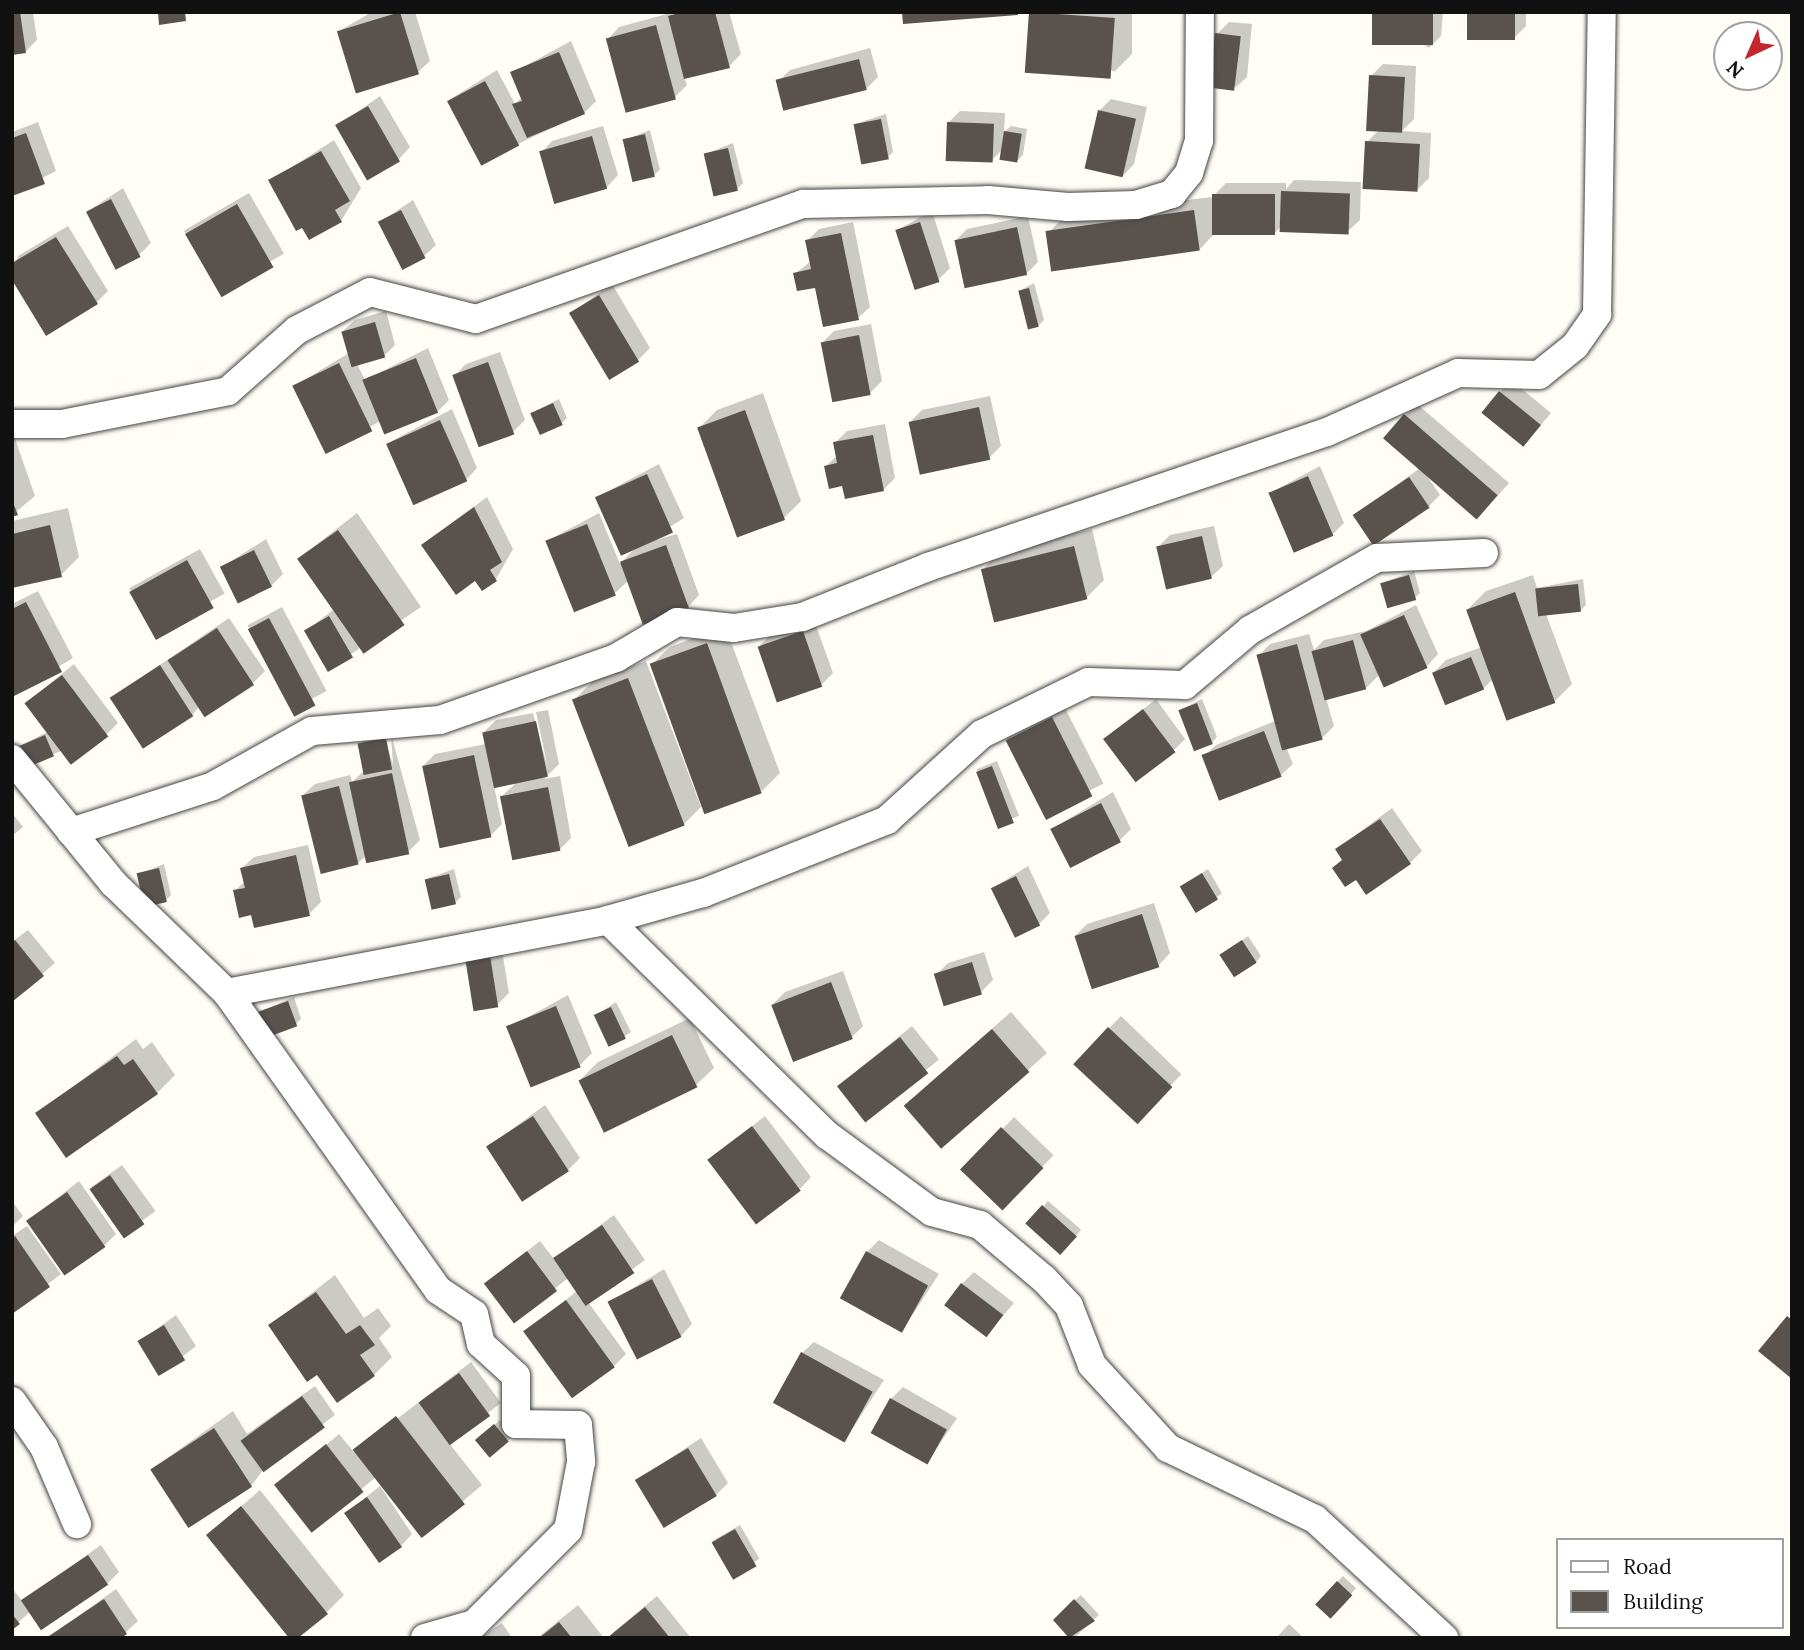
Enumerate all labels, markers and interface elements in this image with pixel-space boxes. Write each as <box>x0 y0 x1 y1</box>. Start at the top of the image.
north arrow <box>1713 21 1783 91</box>
text: N <box>1721 56 1748 83</box>
legend <box>1556 1538 1783 1629</box>
text: Road <box>1623 1553 1672 1580</box>
text: Building <box>1623 1588 1703 1615</box>

